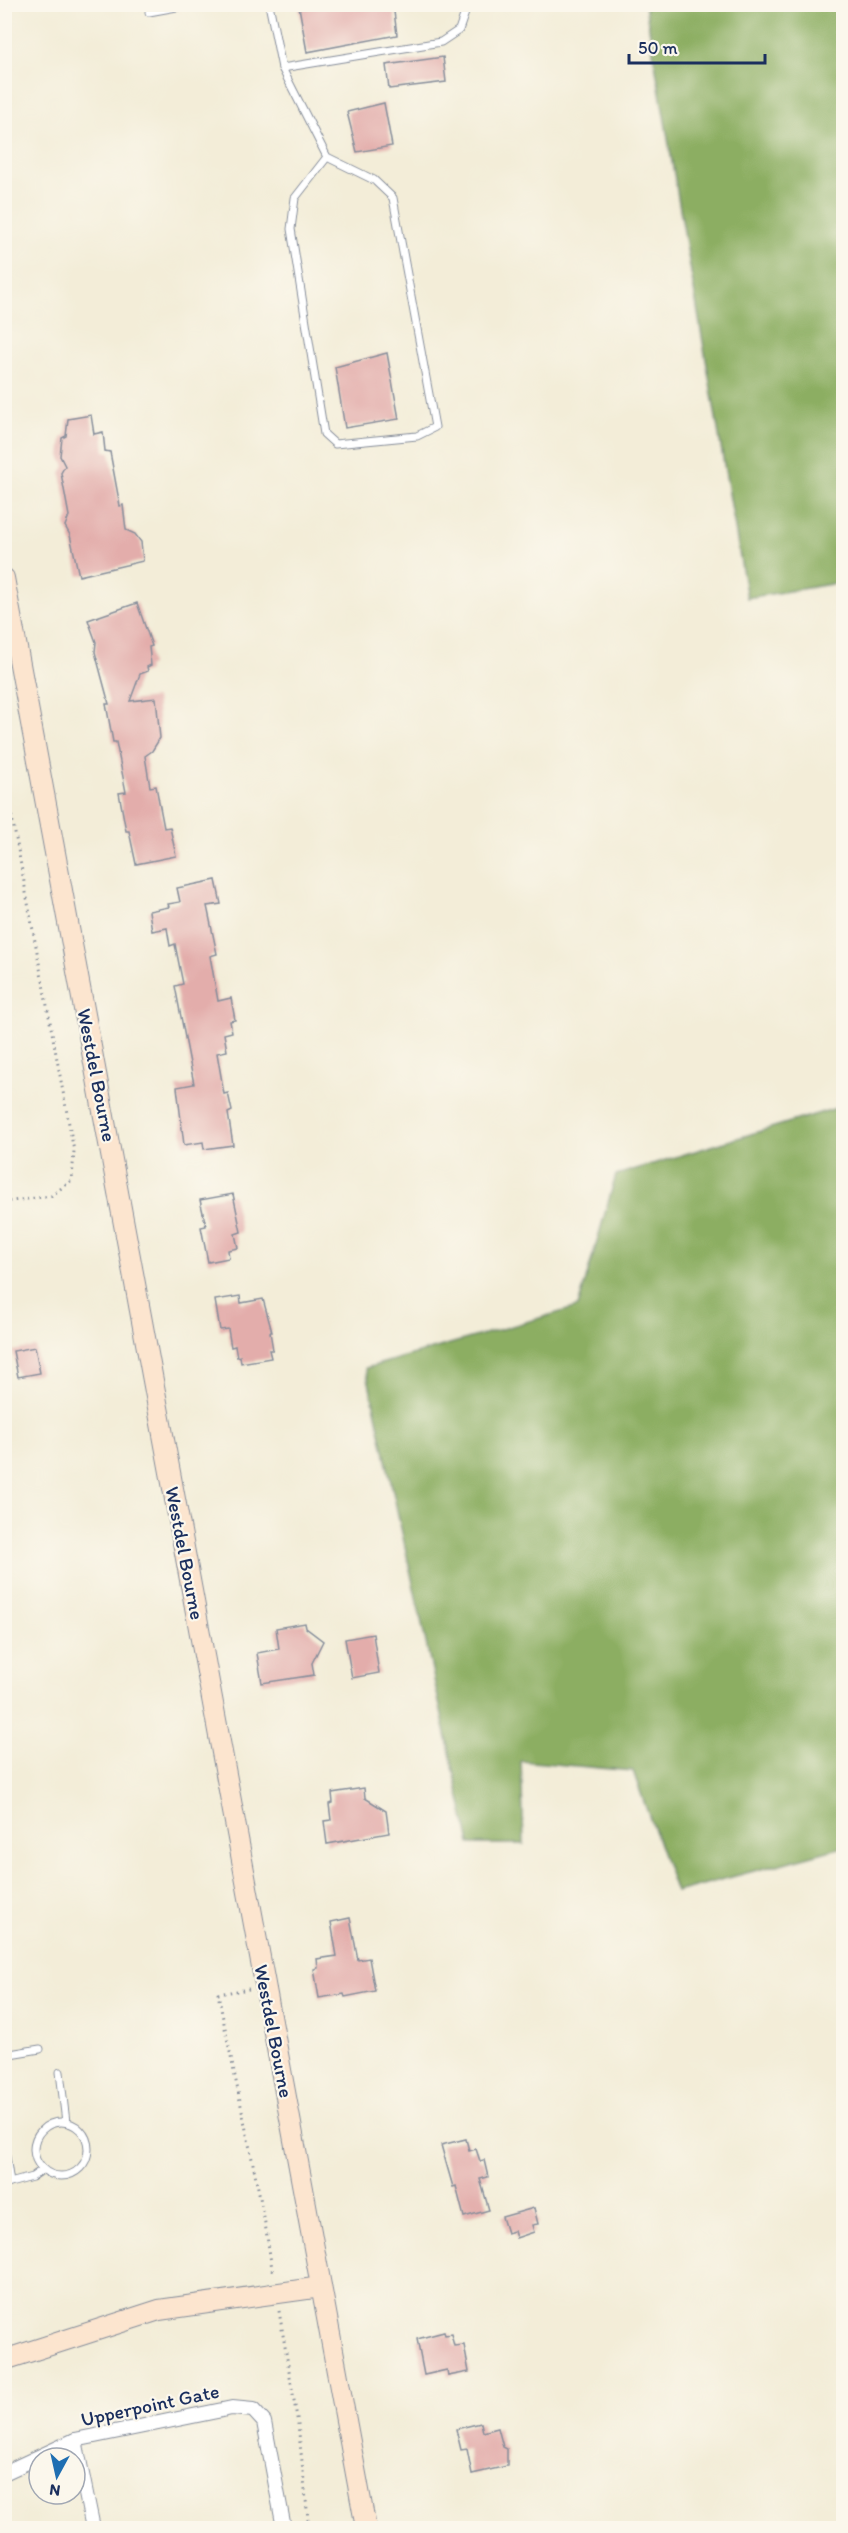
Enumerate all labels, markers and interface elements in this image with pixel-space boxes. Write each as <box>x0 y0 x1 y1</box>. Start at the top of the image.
scale bar <box>629 27 766 65</box>
text: 50 m <box>638 37 678 59</box>
street label: Westdel Bourne <box>72 1006 122 1144</box>
street label: Westdel Bourne <box>160 1484 210 1622</box>
street label: Westdel Bourne <box>249 1962 299 2100</box>
street label: Upperpoint Gate <box>79 2379 221 2431</box>
north arrow <box>27 2446 87 2506</box>
text: N <box>48 2480 62 2501</box>

